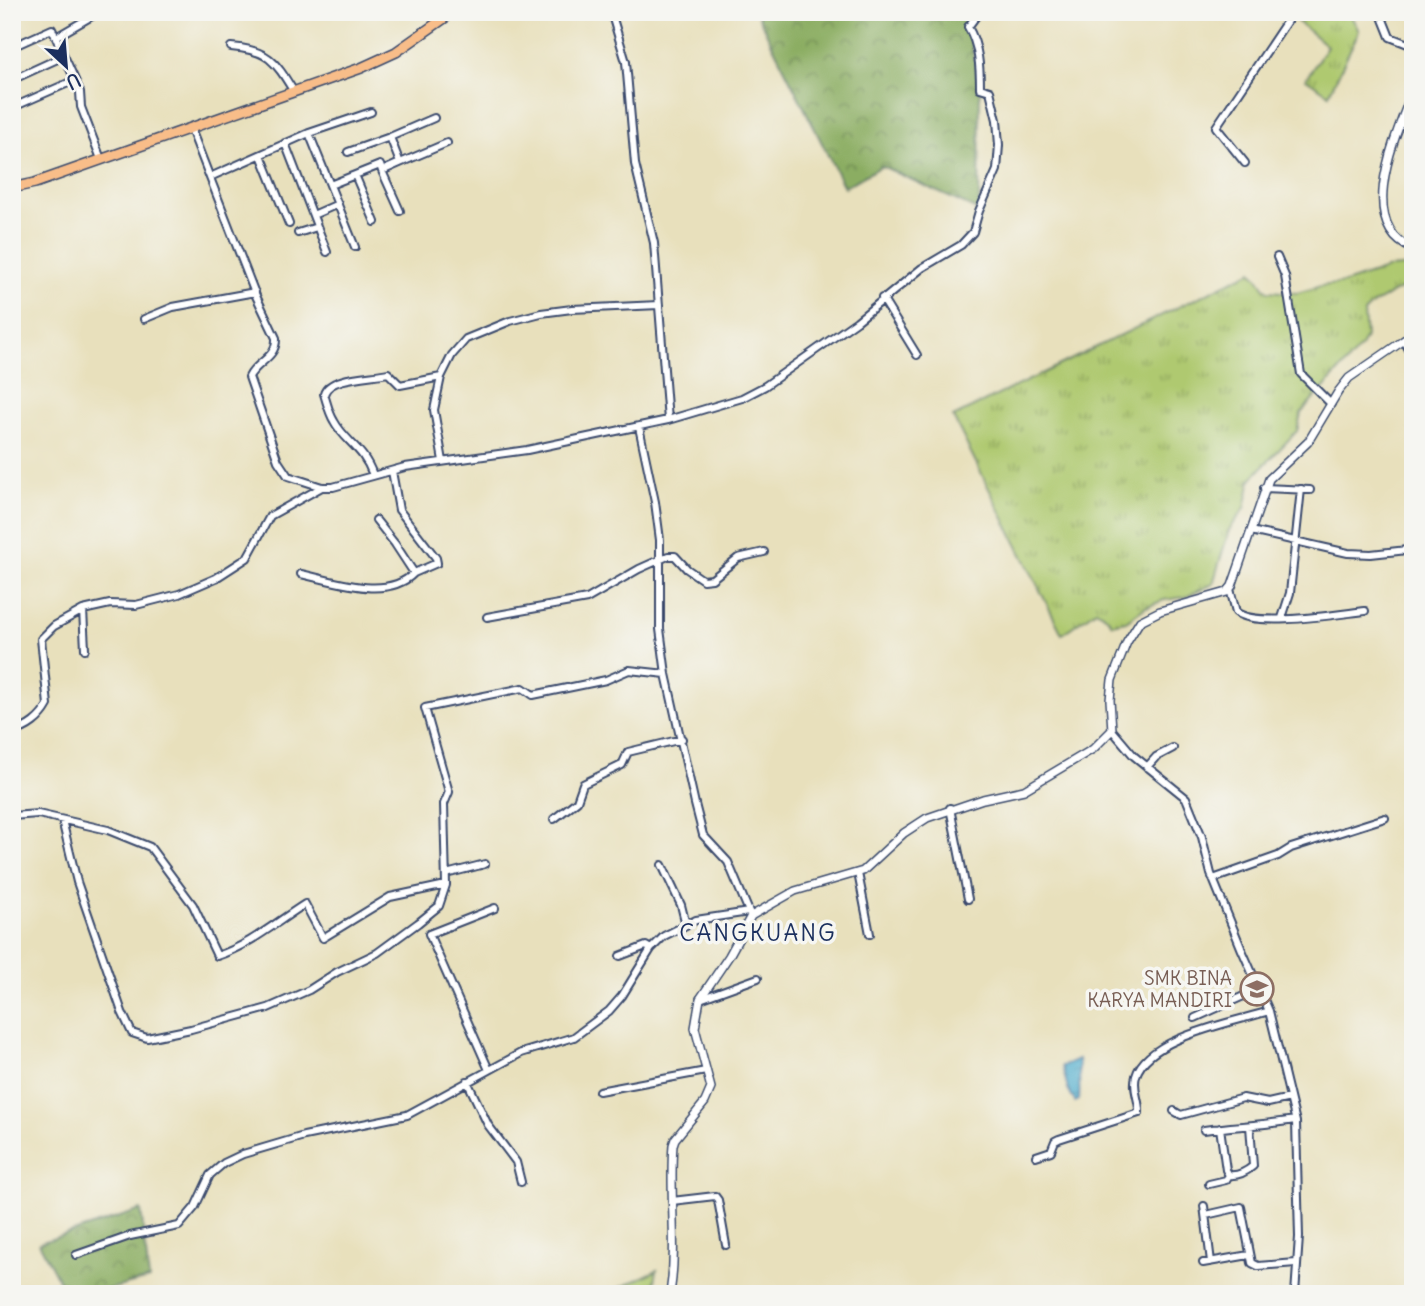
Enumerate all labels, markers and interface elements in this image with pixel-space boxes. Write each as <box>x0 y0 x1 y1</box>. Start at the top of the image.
north arrow <box>32 32 102 102</box>
text: U <box>62 68 85 95</box>
district label: CANGKUANG <box>679 918 837 947</box>
place label: SMK BINA KARYA MANDIRI <box>1087 966 1232 1012</box>
school or university icon: SMK BINA KARYA MANDIRI <box>1238 970 1276 1008</box>

